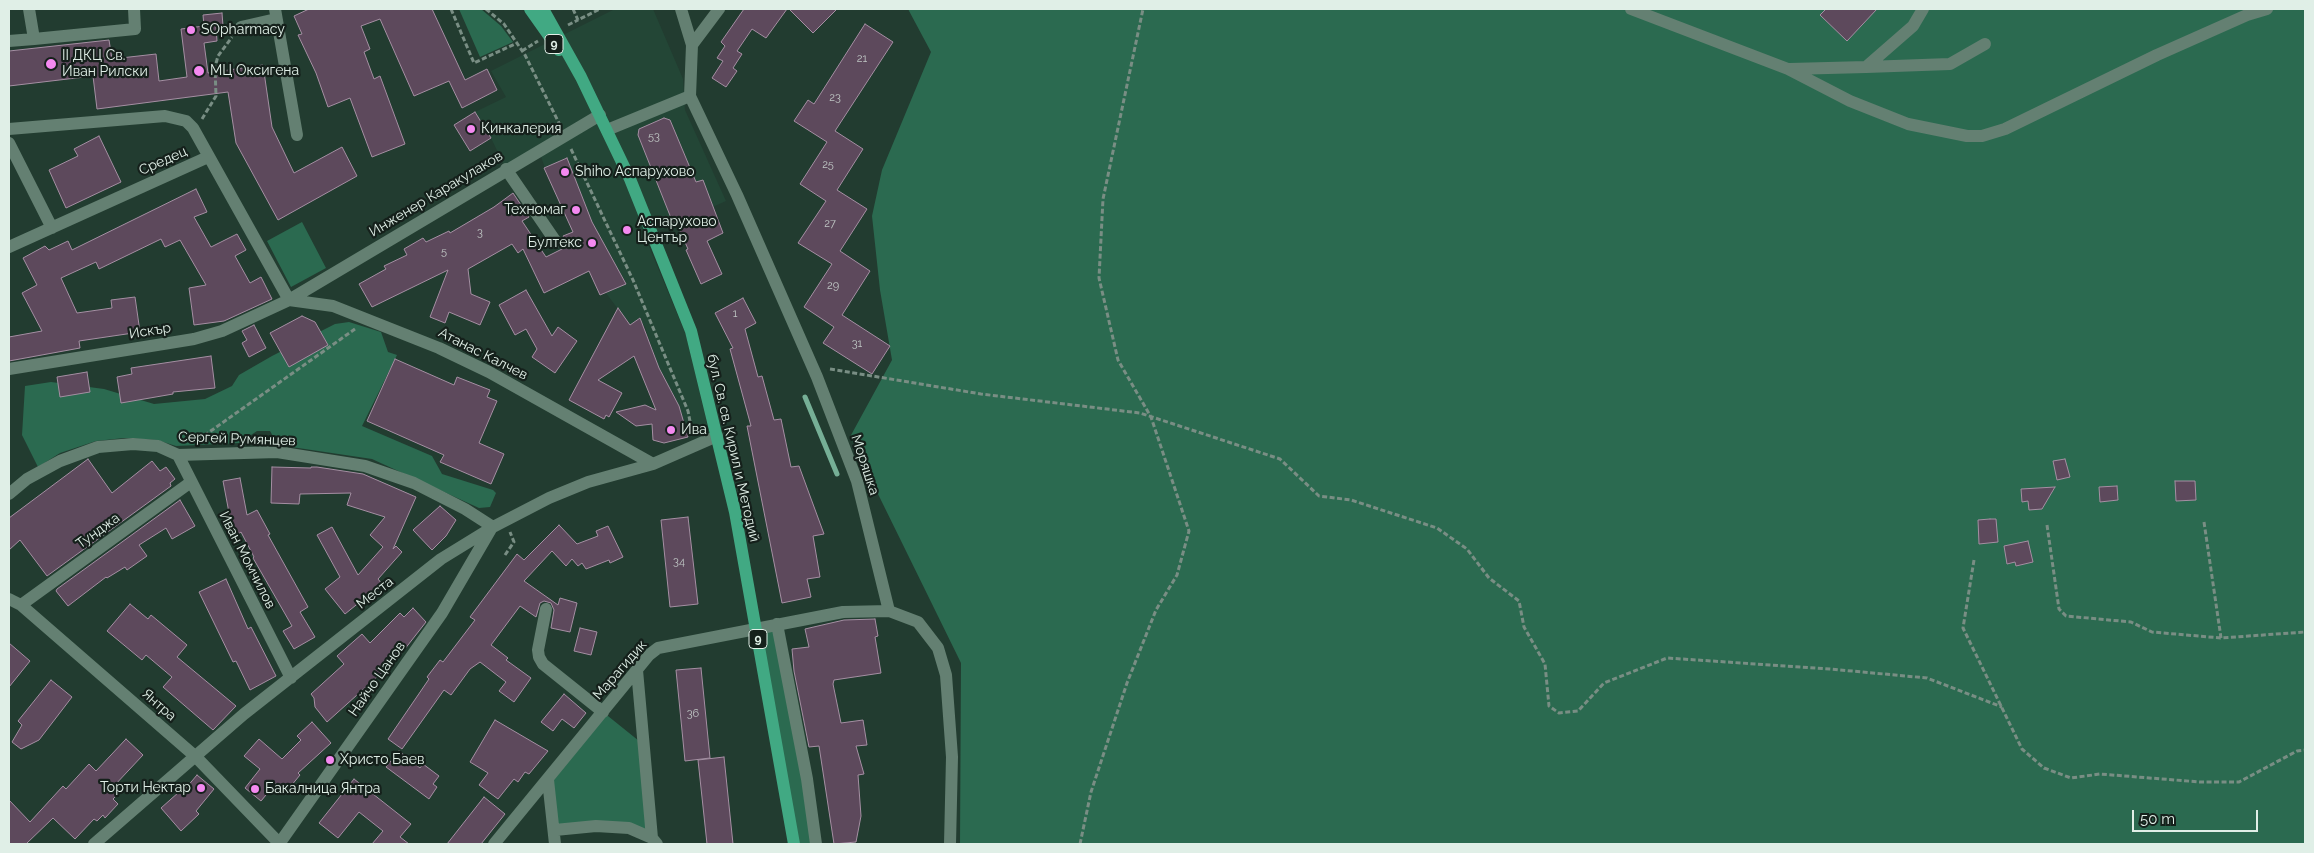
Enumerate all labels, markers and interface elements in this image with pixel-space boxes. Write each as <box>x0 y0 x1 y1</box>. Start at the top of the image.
place label: SOpharmacy <box>201 22 285 38</box>
marker: SOpharmacy <box>185 24 197 36</box>
road number: 9 <box>545 34 563 54</box>
place label: II ДКЦ Св. Иван Рилски <box>62 48 148 80</box>
house number: 21 <box>857 52 867 66</box>
marker: II ДКЦ Св. Иван Рилски <box>44 57 58 71</box>
place label: МЦ Оксигена <box>210 63 299 79</box>
marker: МЦ Оксигена <box>192 64 206 78</box>
house number: 23 <box>829 91 841 105</box>
place label: Кинкалерия <box>481 121 562 137</box>
marker: Кинкалерия <box>465 123 477 135</box>
house number: 53 <box>648 130 660 144</box>
street label: Средец <box>136 143 190 179</box>
street label: Инженер Каракулаков <box>366 147 506 241</box>
house number: 25 <box>822 158 834 172</box>
place label: Shiho Аспарухово <box>575 164 694 180</box>
marker: Shiho Аспарухово <box>559 166 571 178</box>
place label: Техномаг <box>504 202 566 218</box>
marker: Техномаг <box>570 204 582 216</box>
place label: Аспарухово Център <box>637 214 717 246</box>
house number: 27 <box>824 217 836 231</box>
marker: Аспарухово Център <box>621 224 633 236</box>
house number: 3 <box>477 226 483 240</box>
place label: Бултекс <box>528 235 582 251</box>
marker: Бултекс <box>586 237 598 249</box>
house number: 5 <box>441 245 447 259</box>
house number: 29 <box>827 279 839 293</box>
house number: 1 <box>733 307 737 321</box>
street label: Искър <box>128 319 172 343</box>
street label: Атанас Калчев <box>436 324 530 384</box>
house number: 31 <box>852 337 862 351</box>
street label: бул. Св. св. Кирил и Методий <box>703 352 763 544</box>
place label: Ива <box>681 422 707 438</box>
marker: Ива <box>665 424 677 436</box>
street label: Сергей Румянцев <box>178 429 296 449</box>
street label: Моряшка <box>847 433 883 497</box>
street label: Иван Момчилов <box>215 508 279 612</box>
street label: Тунджа <box>73 510 123 552</box>
house number: 34 <box>673 555 685 569</box>
street label: Места <box>353 573 397 613</box>
road number: 9 <box>749 630 767 648</box>
street label: Марагидик <box>589 637 651 703</box>
street label: Найчо Цанов <box>345 638 409 720</box>
street label: Янтра <box>138 686 180 724</box>
house number: 36 <box>687 707 699 721</box>
place label: Христо Баев <box>340 752 425 768</box>
marker: Христо Баев <box>324 754 336 766</box>
place label: Торти Нектар <box>100 780 191 796</box>
place label: Бакалница Янтра <box>265 781 380 797</box>
marker: Торти Нектар <box>195 782 207 794</box>
marker: Бакалница Янтра <box>249 783 261 795</box>
scale bar <box>2134 800 2260 832</box>
text: 50 m <box>2140 810 2175 828</box>

